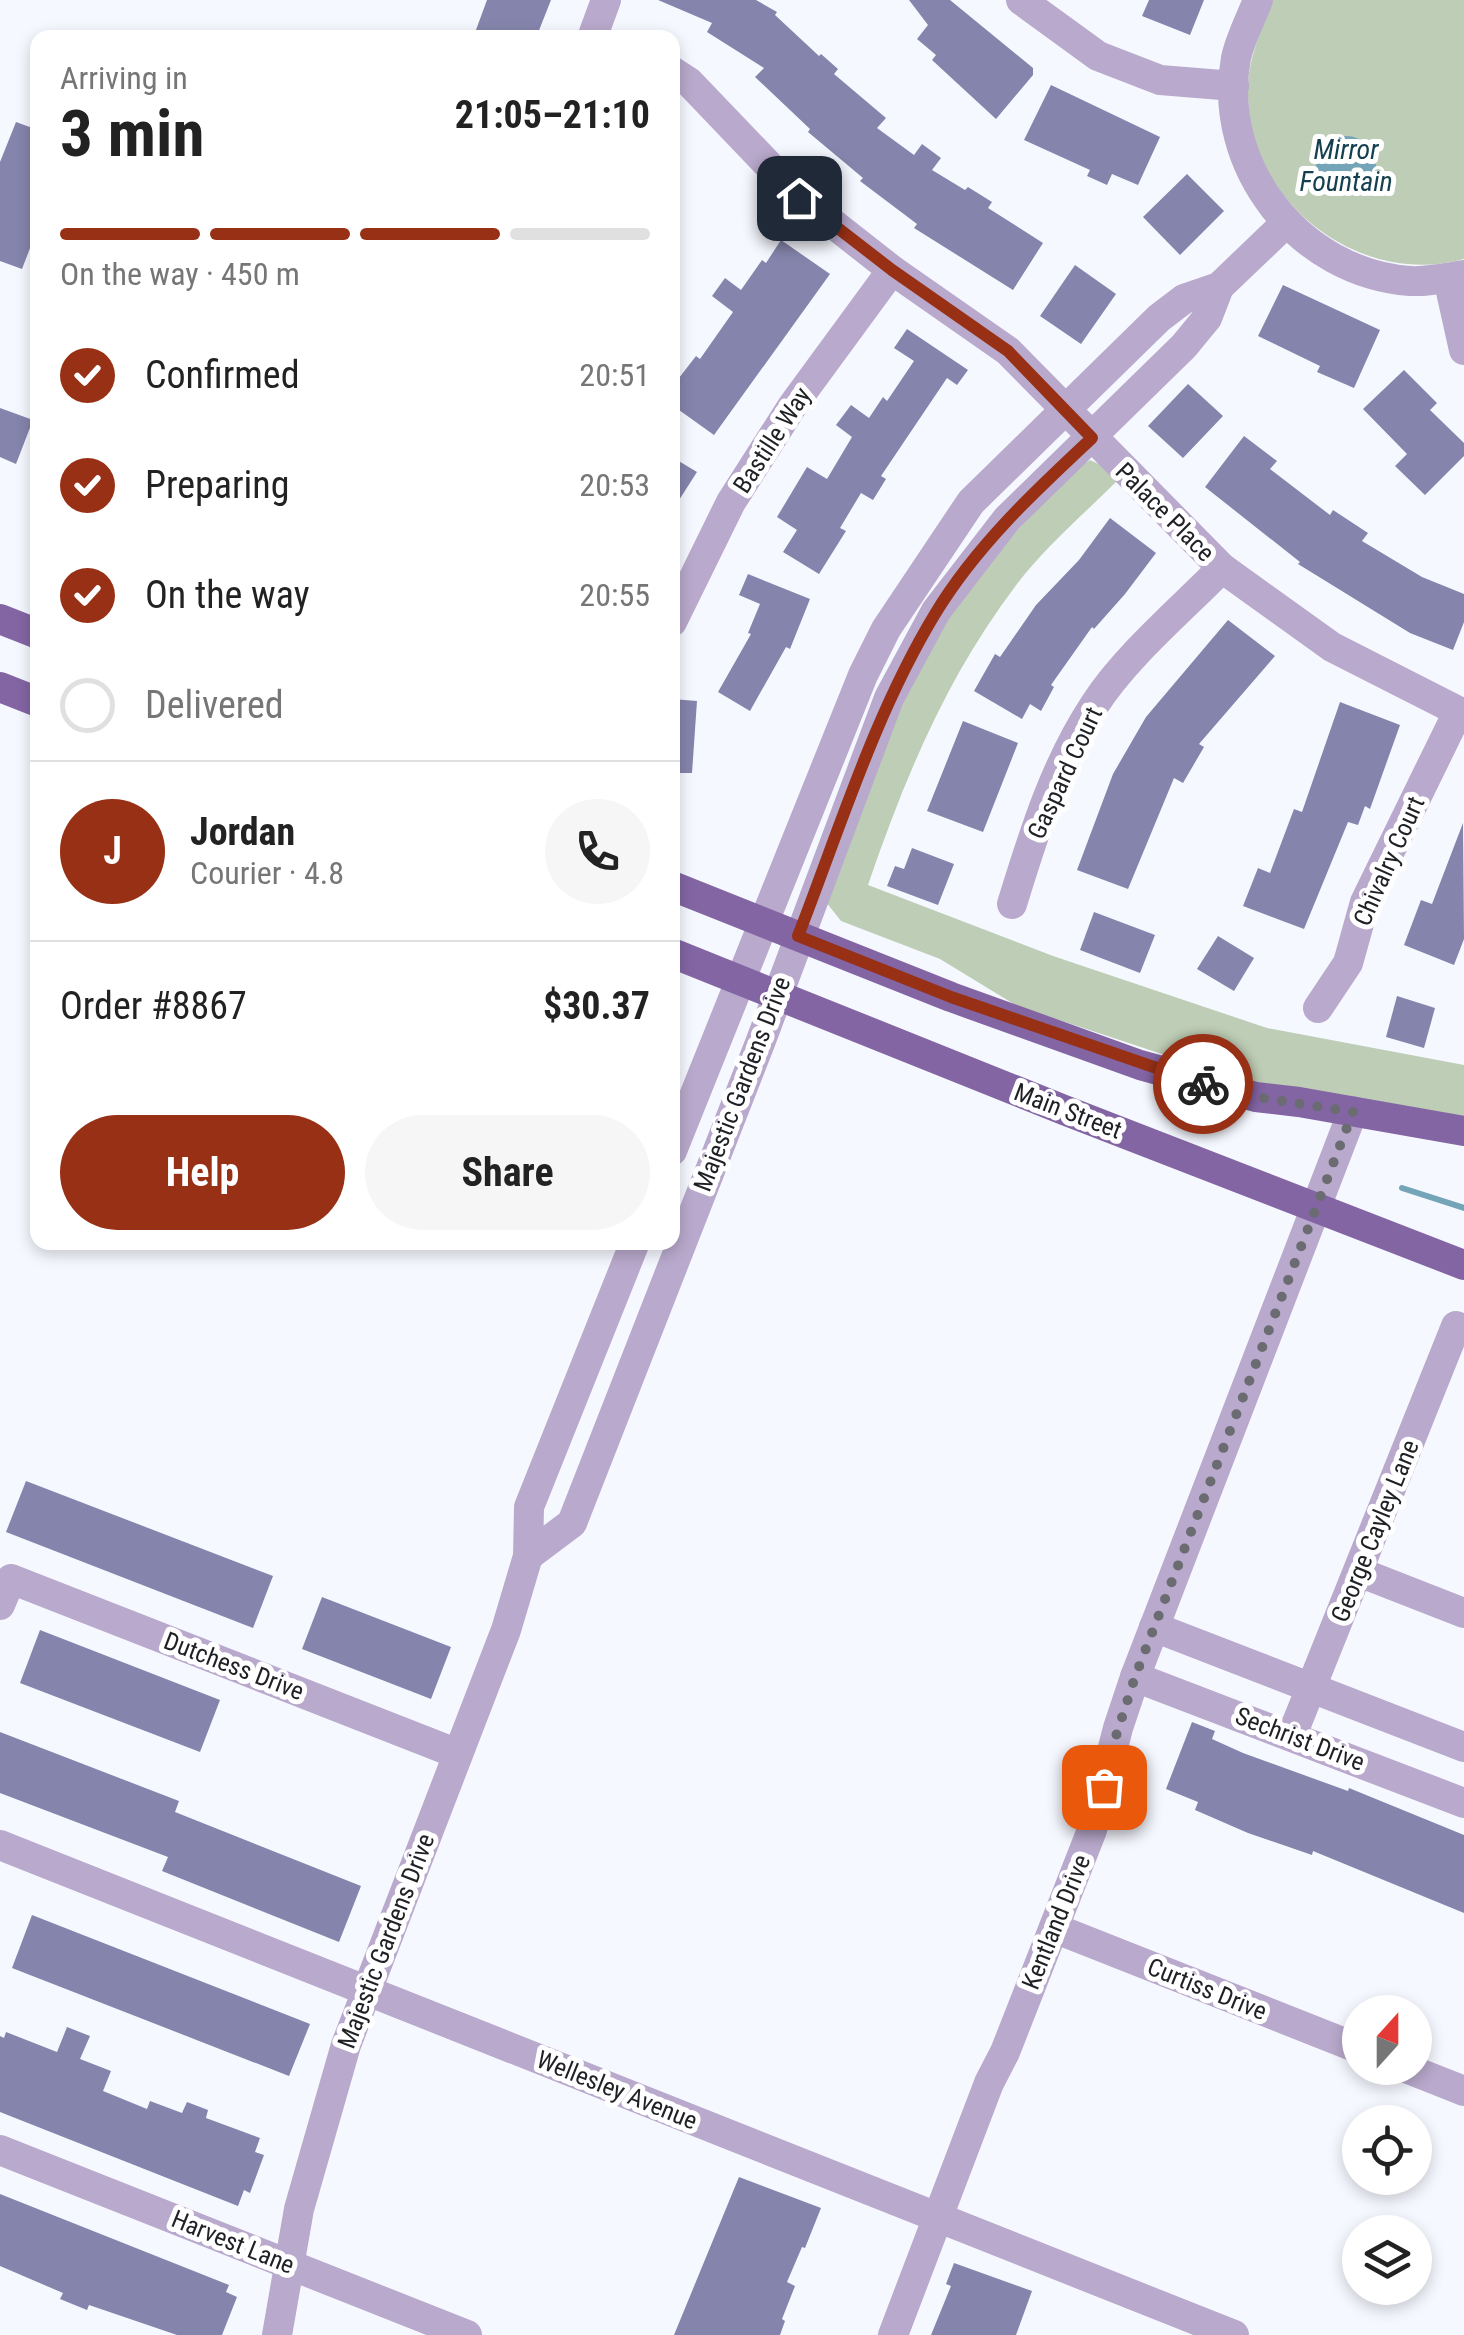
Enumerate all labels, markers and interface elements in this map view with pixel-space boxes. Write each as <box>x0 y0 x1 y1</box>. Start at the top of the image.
text: Arriving in <box>60 59 188 97</box>
text: 21:05–21:10 <box>455 93 650 137</box>
text: 3 min <box>60 96 204 172</box>
water label: Mirror Fountain <box>1299 133 1393 198</box>
pin <box>757 156 842 241</box>
icon: home <box>772 171 827 226</box>
text: On the way · 450 m <box>60 255 300 293</box>
icon: check <box>60 348 115 403</box>
text: Confirmed <box>145 353 300 397</box>
text: 20:51 <box>579 356 650 394</box>
street label: Bastille Way <box>727 382 817 498</box>
street label: Palace Place <box>1110 457 1220 567</box>
icon: check <box>60 458 115 513</box>
text: Preparing <box>145 463 290 507</box>
text: 20:53 <box>579 466 650 504</box>
icon: check <box>60 568 115 623</box>
text: On the way <box>145 573 310 617</box>
text: 20:55 <box>579 576 650 614</box>
text: Delivered <box>145 683 284 727</box>
street label: Gaspard Court <box>1022 702 1108 844</box>
street label: Chivalry Court <box>1348 792 1430 930</box>
button: phone <box>545 799 650 904</box>
text: Jordan <box>190 810 295 854</box>
text: J <box>103 829 122 873</box>
text: Courier · 4.8 <box>190 854 344 892</box>
street label: Majestic Gardens Drive <box>688 973 796 1195</box>
text: Order #8867 <box>60 984 247 1028</box>
text: $30.37 <box>543 984 650 1028</box>
courier <box>1153 1034 1253 1134</box>
icon: bike <box>1176 1057 1231 1112</box>
street label: Main Street <box>1010 1077 1126 1145</box>
button: Help <box>60 1115 345 1230</box>
button: Share <box>365 1115 650 1230</box>
street label: George Cayley Lane <box>1325 1436 1425 1626</box>
street label: Dutchess Drive <box>160 1626 308 1706</box>
street label: Sechrist Drive <box>1231 1701 1369 1777</box>
pin <box>1062 1745 1147 1830</box>
icon: bag <box>1077 1760 1132 1815</box>
street label: Majestic Gardens Drive <box>332 1830 440 2052</box>
street label: Kentland Drive <box>1016 1851 1096 1993</box>
street label: Curtiss Drive <box>1143 1952 1271 2026</box>
north arrow <box>1342 1995 1432 2085</box>
map controls <box>1342 1995 1432 2305</box>
street label: Wellesley Avenue <box>533 2045 701 2135</box>
button: locate <box>1342 2105 1432 2195</box>
street label: Harvest Lane <box>167 2204 299 2280</box>
button: layers <box>1342 2215 1432 2305</box>

